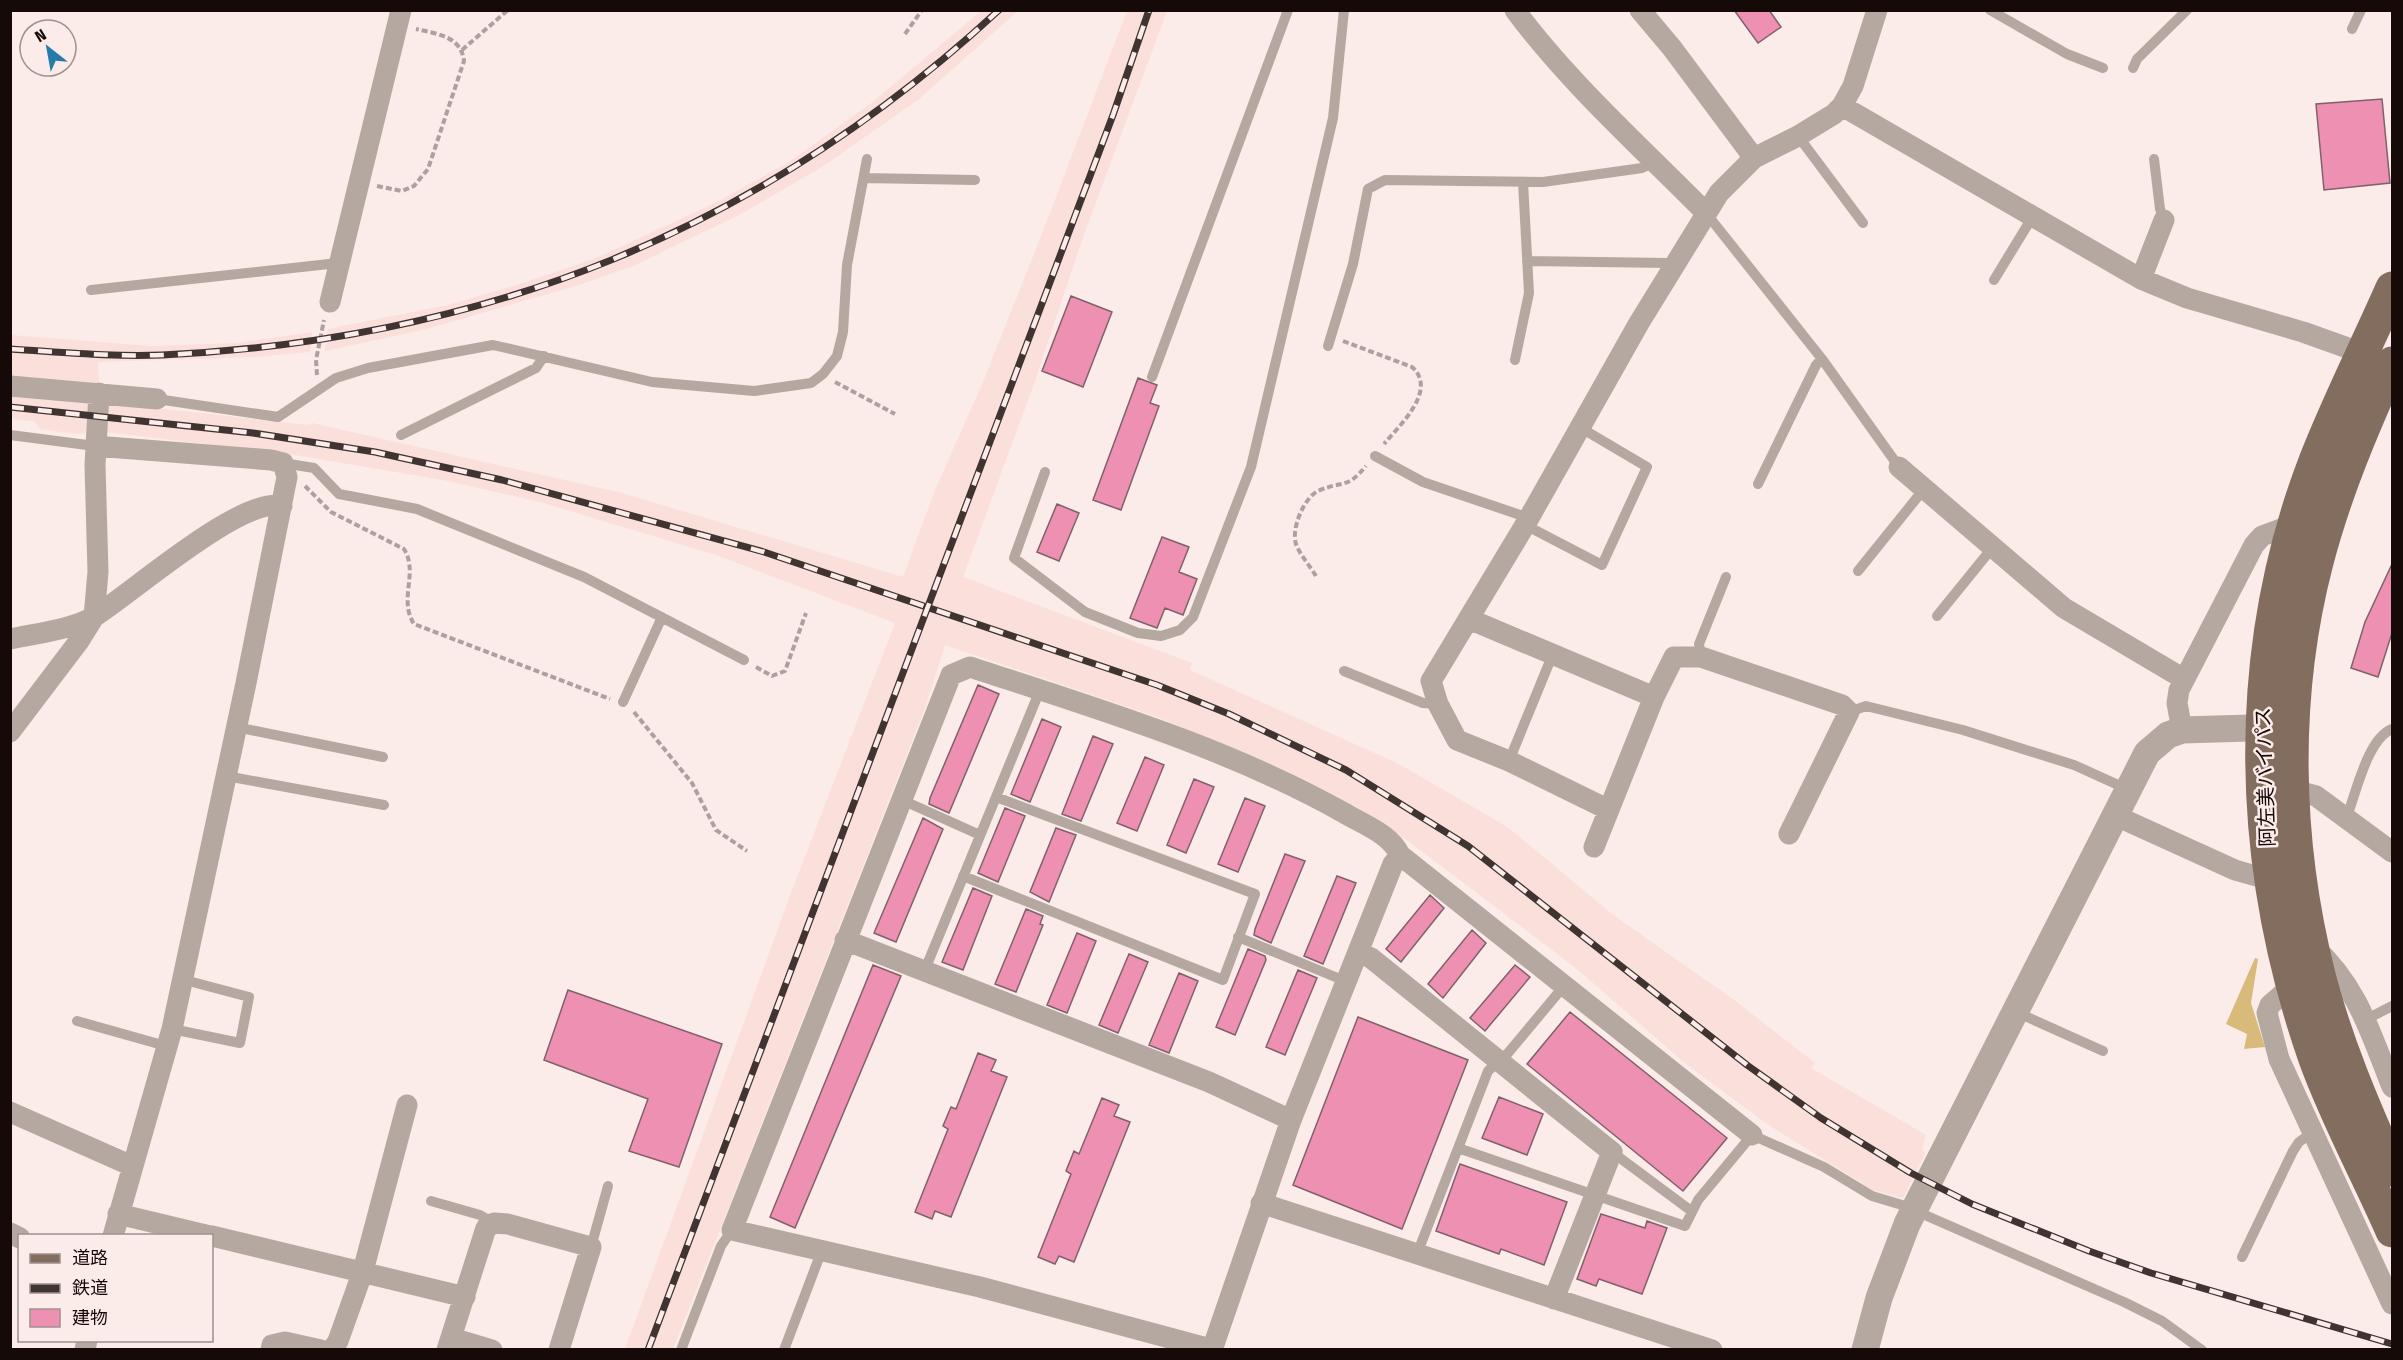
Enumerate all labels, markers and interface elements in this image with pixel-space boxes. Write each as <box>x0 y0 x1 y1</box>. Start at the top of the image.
north arrow <box>18 18 78 78</box>
text: N <box>32 25 50 46</box>
street label: 阿左美バイパス <box>2251 707 2279 847</box>
legend <box>18 1234 213 1342</box>
text: 道路 <box>72 1247 108 1269</box>
text: 鉄道 <box>72 1277 108 1299</box>
text: 建物 <box>72 1307 108 1329</box>

